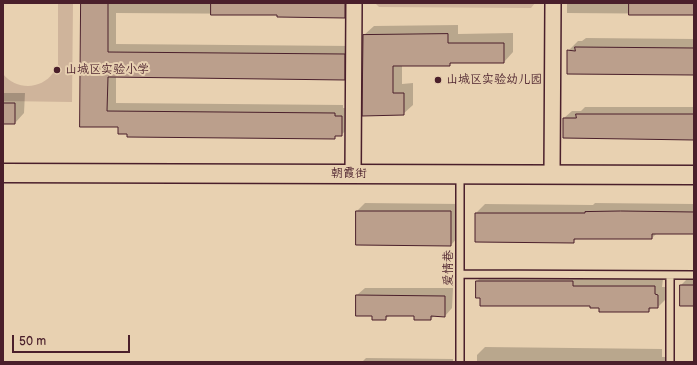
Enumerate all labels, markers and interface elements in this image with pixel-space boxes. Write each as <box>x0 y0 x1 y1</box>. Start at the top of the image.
place label: 山城区实验小学 <box>65 63 149 77</box>
marker: 山城区实验小学 <box>52 65 62 75</box>
place label: 山城区实验幼儿园 <box>446 73 542 87</box>
marker: 山城区实验幼儿园 <box>433 75 443 85</box>
street label: 朝霞街 <box>331 167 367 181</box>
street label: 爱情巷 <box>442 250 456 286</box>
scale bar <box>14 327 132 353</box>
text: 50 m <box>19 334 46 349</box>

